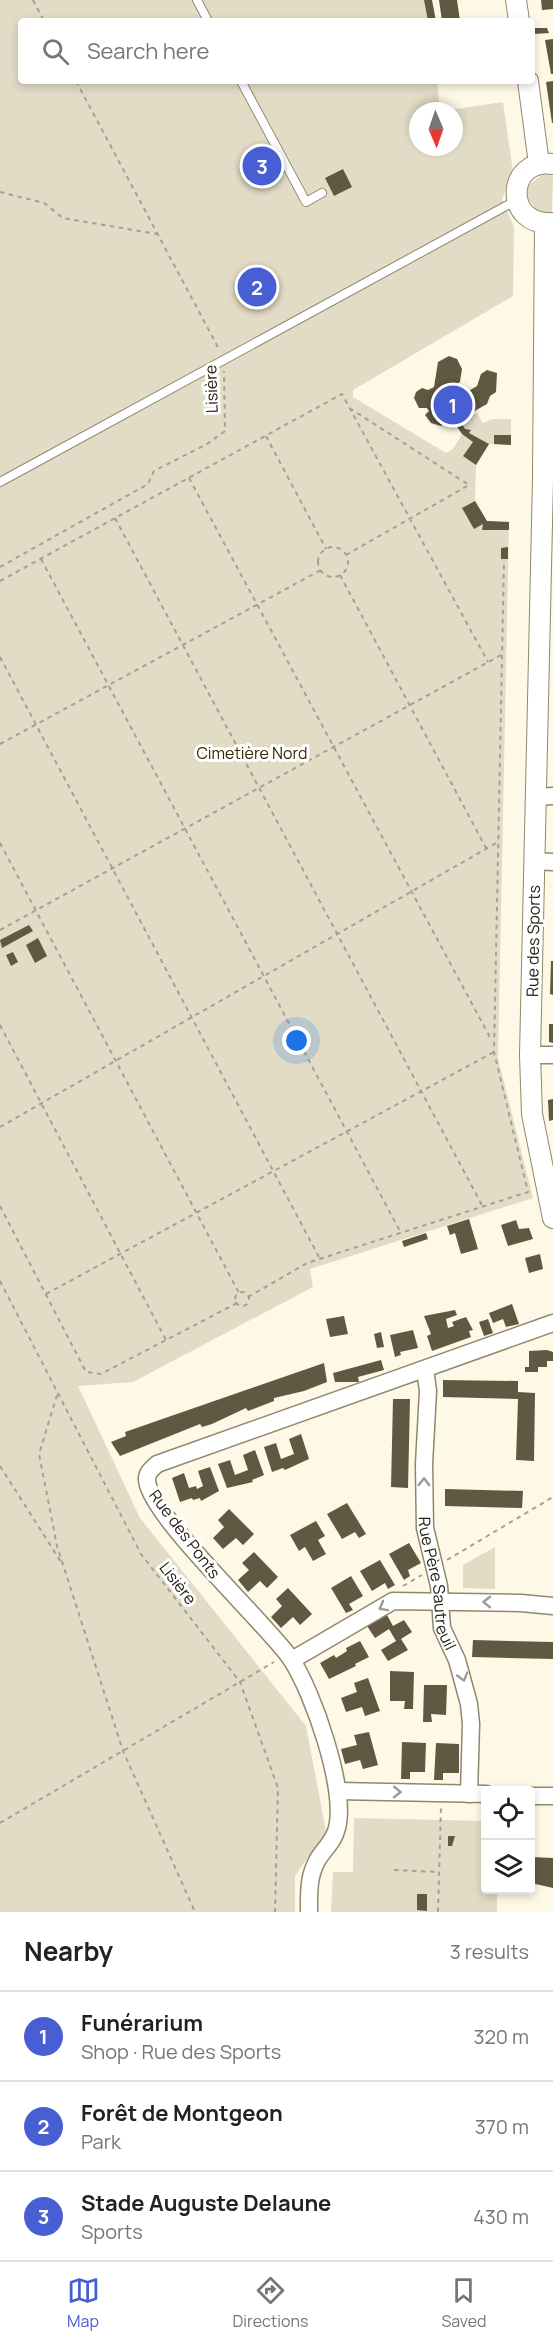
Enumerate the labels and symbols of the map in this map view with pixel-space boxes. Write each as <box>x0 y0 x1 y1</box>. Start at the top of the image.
north arrow <box>409 102 463 156</box>
pin: 3 <box>242 144 282 188</box>
pin: 2 <box>238 264 276 310</box>
street label: Lisière <box>199 364 223 414</box>
pin: 1 <box>434 382 472 428</box>
park label: Cimetière Nord <box>196 742 308 764</box>
street label: Rue des Sports <box>521 885 545 997</box>
your location <box>282 1026 311 1055</box>
one-way arrow <box>418 1477 430 1486</box>
street label: Rue des Ponts <box>144 1485 226 1583</box>
street label: Rue Père Sautreuil <box>414 1516 462 1653</box>
street label: Lisière <box>154 1557 202 1609</box>
one-way arrow <box>482 1596 491 1609</box>
one-way arrow <box>378 1600 389 1611</box>
one-way arrow <box>456 1671 468 1682</box>
one-way arrow <box>392 1786 401 1799</box>

